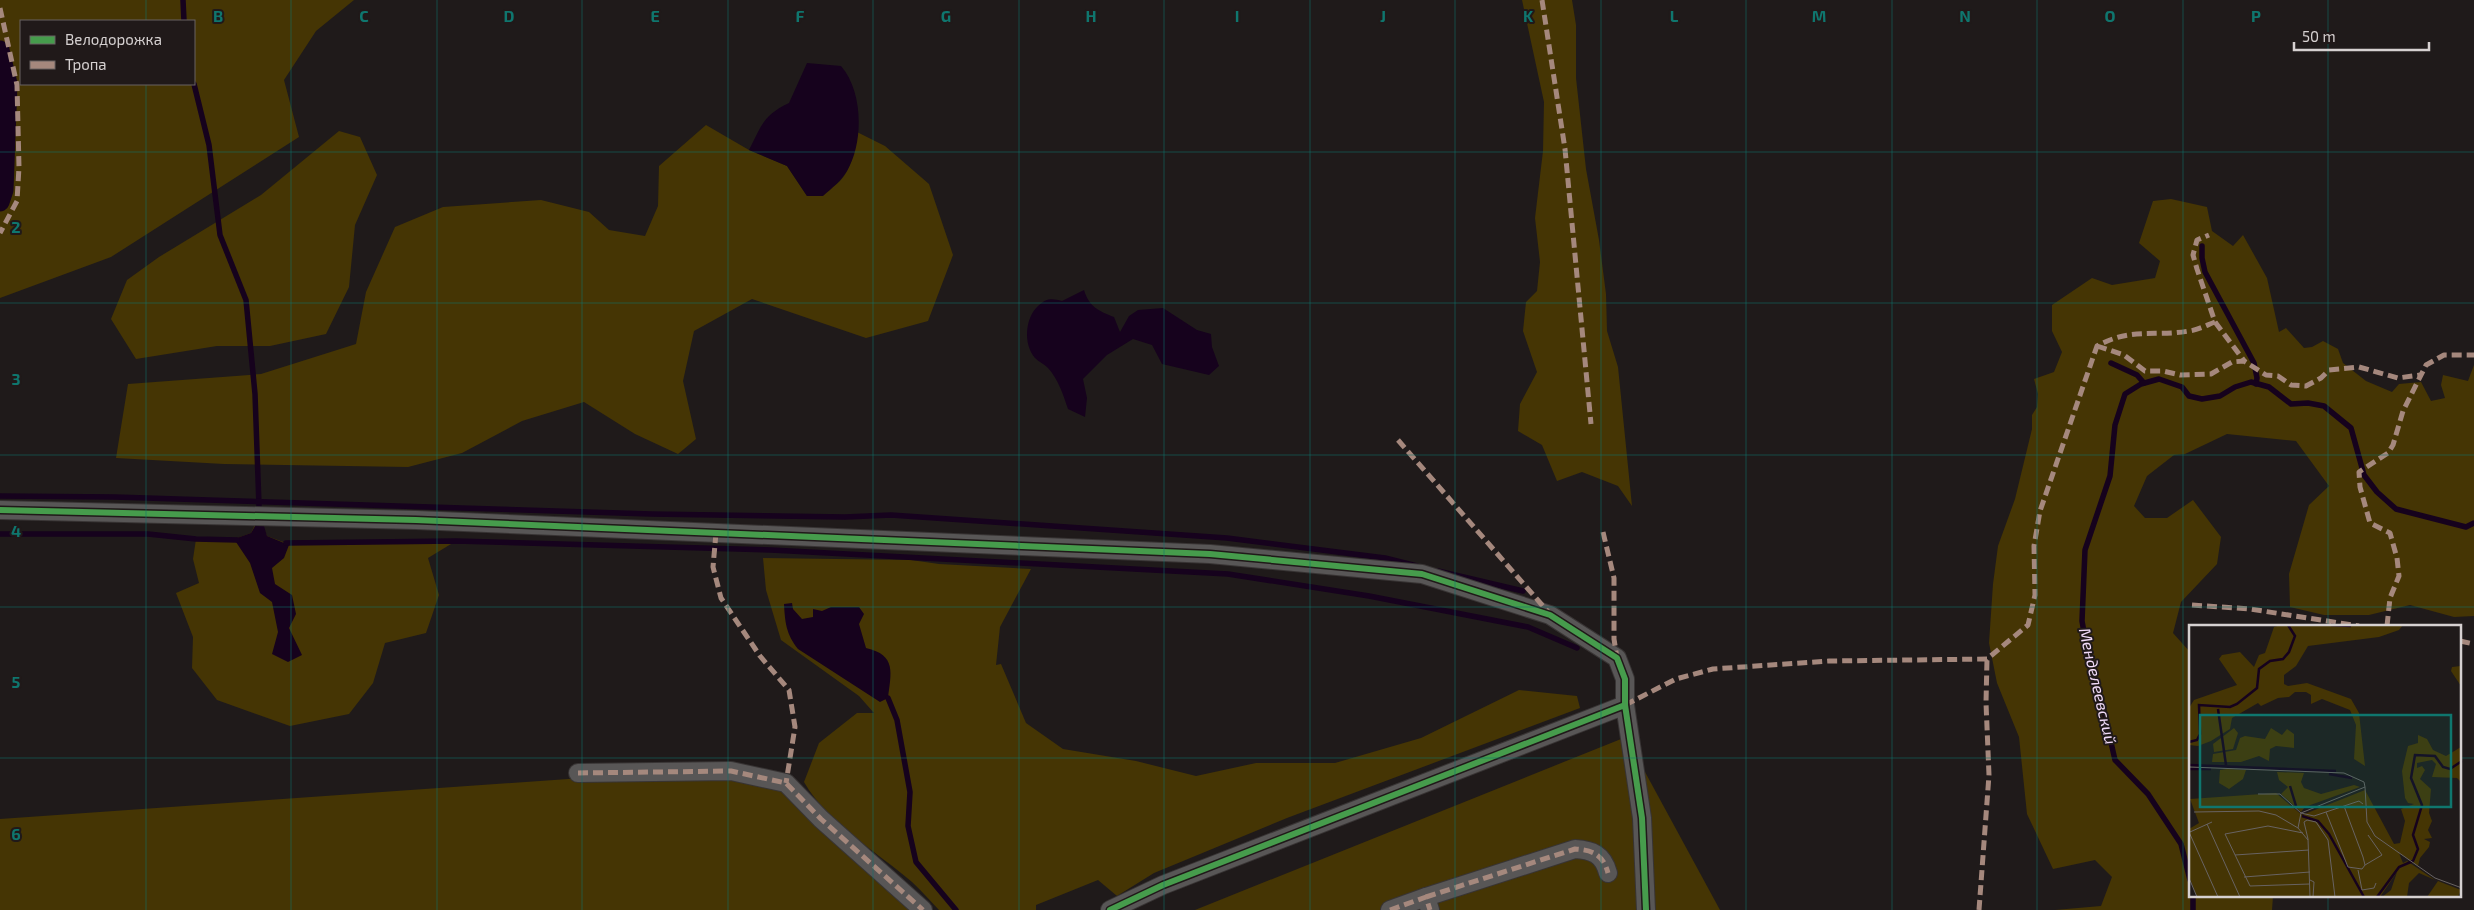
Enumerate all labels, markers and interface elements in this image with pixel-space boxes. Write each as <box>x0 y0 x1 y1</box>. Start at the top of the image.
text: B <box>213 6 223 25</box>
text: C <box>359 6 369 25</box>
text: D <box>504 6 515 25</box>
text: E <box>650 6 660 25</box>
text: F <box>796 6 805 25</box>
text: G <box>941 6 951 25</box>
text: H <box>1085 6 1097 25</box>
text: I <box>1235 6 1239 25</box>
text: J <box>1380 6 1386 25</box>
text: K <box>1523 6 1534 25</box>
text: L <box>1670 6 1679 25</box>
text: M <box>1812 6 1826 25</box>
text: N <box>1959 6 1971 25</box>
text: O <box>2104 6 2116 25</box>
text: P <box>2251 6 2261 25</box>
legend <box>20 20 195 85</box>
scale bar <box>2294 20 2429 52</box>
text: 50 m <box>2302 27 2336 45</box>
text: Велодорожка <box>65 30 162 48</box>
text: Тропа <box>65 55 107 73</box>
text: 2 <box>11 217 21 236</box>
text: 3 <box>11 369 21 388</box>
text: 4 <box>11 521 21 540</box>
inset map <box>2189 625 2462 898</box>
water label: Менделеевский <box>2076 626 2121 746</box>
text: 5 <box>12 672 21 691</box>
text: 6 <box>11 824 21 843</box>

